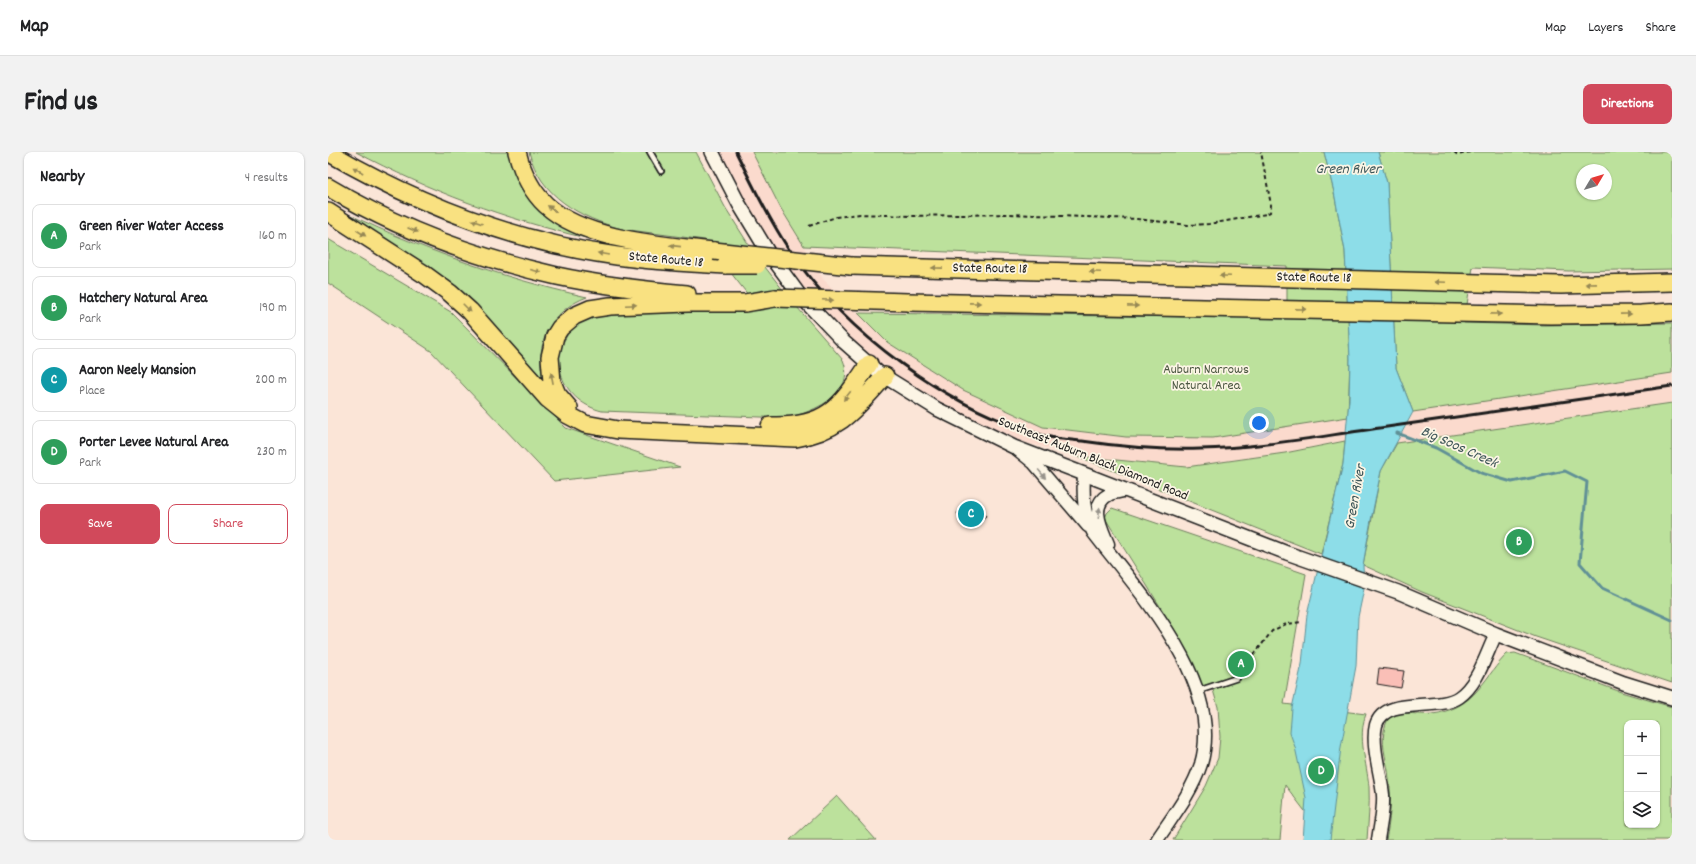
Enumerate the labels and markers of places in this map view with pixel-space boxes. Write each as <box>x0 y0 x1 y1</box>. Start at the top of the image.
pin: C <box>958 499 984 529</box>
pin: B <box>1506 527 1532 557</box>
pin: A <box>1228 649 1254 679</box>
pin: D <box>1308 756 1334 786</box>

